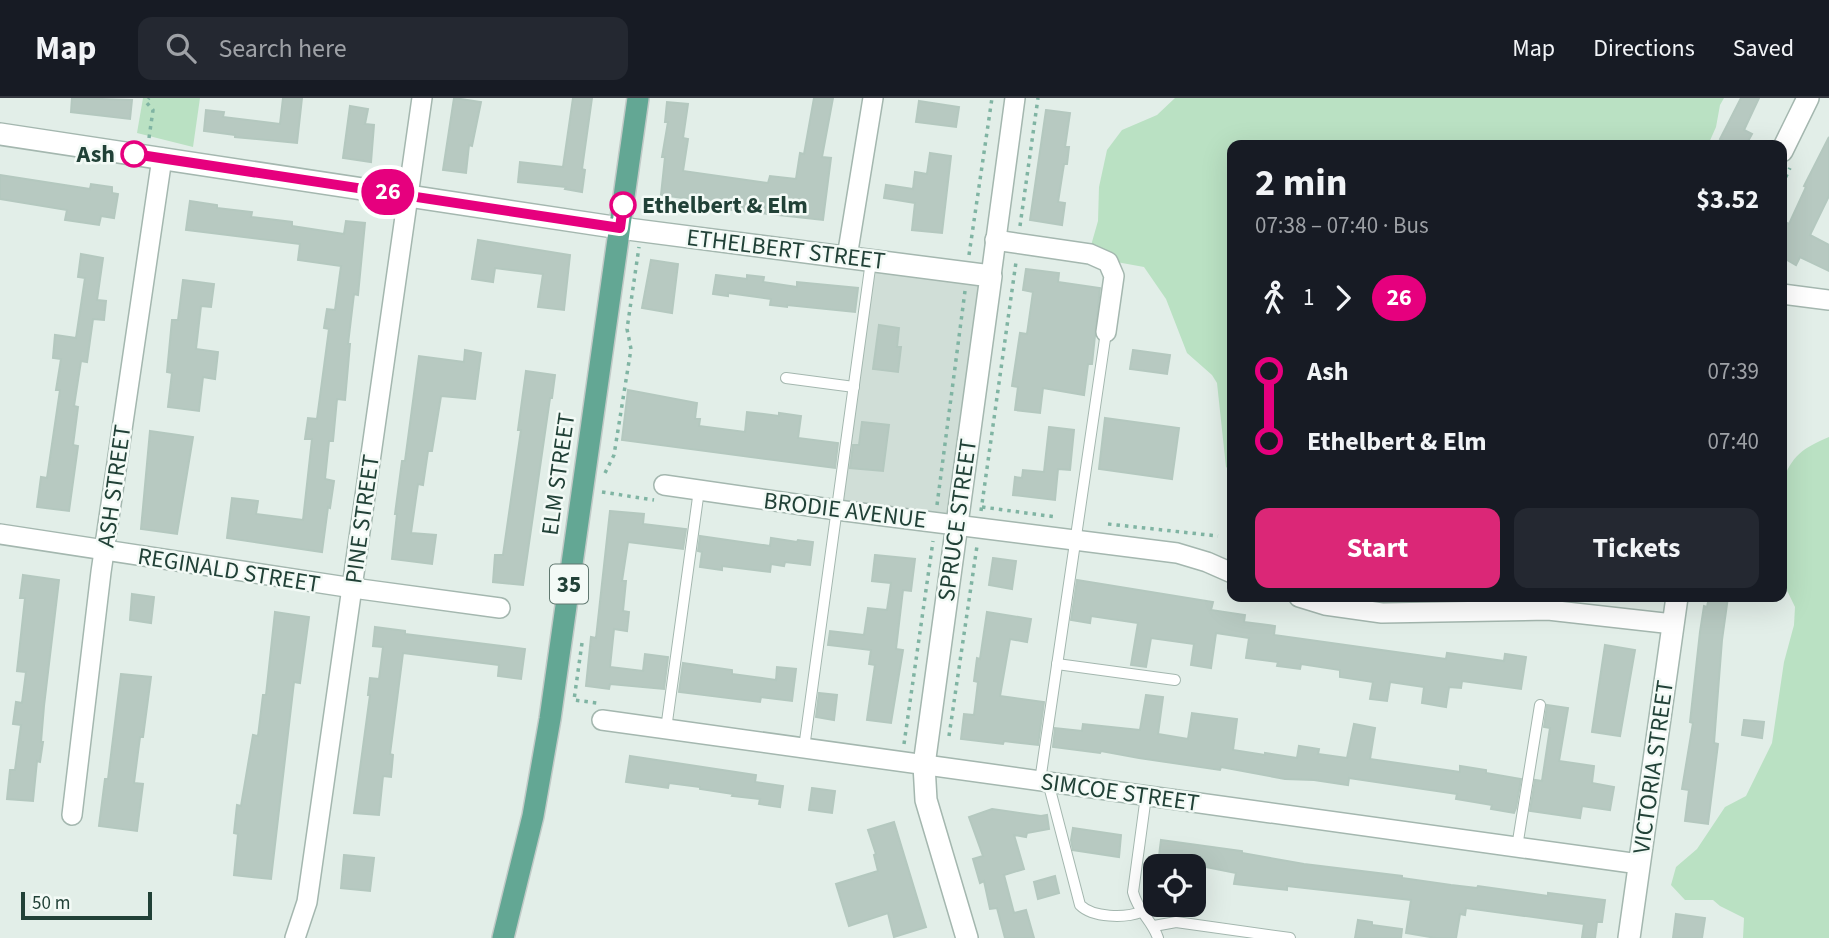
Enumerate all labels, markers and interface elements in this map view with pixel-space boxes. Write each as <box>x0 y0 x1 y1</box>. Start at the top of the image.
search box <box>138 17 628 80</box>
text: Map <box>35 25 96 72</box>
icon: search <box>162 29 200 67</box>
text: Search here <box>218 30 347 67</box>
text: Map <box>1512 31 1555 66</box>
text: Directions <box>1593 31 1695 66</box>
text: Saved <box>1733 31 1794 66</box>
place label: Ash <box>76 137 115 172</box>
marker: Ash <box>121 141 147 167</box>
text: 2 min <box>1255 156 1347 210</box>
line badge: 26 <box>356 169 420 215</box>
text: 26 <box>375 174 401 209</box>
text: $3.52 <box>1696 181 1759 218</box>
place label: Ethelbert & Elm <box>642 188 808 223</box>
marker: Ethelbert & Elm <box>610 192 636 218</box>
text: 07:38 – 07:40 · Bus <box>1255 209 1429 242</box>
street label: ETHELBERT STREET <box>684 220 888 279</box>
icon: walk <box>1255 279 1293 317</box>
icon: forward <box>1324 279 1362 317</box>
text: 26 <box>1386 280 1412 315</box>
text: 1 <box>1303 281 1314 314</box>
text: Ash <box>1307 353 1349 390</box>
text: 07:39 <box>1708 355 1759 388</box>
street label: ELM STREET <box>533 410 584 538</box>
street label: ASH STREET <box>89 422 140 550</box>
text: Ethelbert & Elm <box>1307 423 1487 460</box>
text: 07:40 <box>1708 425 1759 458</box>
street label: SPRUCE STREET <box>929 436 986 604</box>
street label: PINE STREET <box>336 452 389 586</box>
street label: BRODIE AVENUE <box>762 483 928 538</box>
button: Start <box>1255 508 1500 588</box>
button: Tickets <box>1514 508 1759 588</box>
street label: REGINALD STREET <box>135 539 323 602</box>
road number: 35 <box>550 564 588 604</box>
street label: VICTORIA STREET <box>1624 678 1683 856</box>
street label: SIMCOE STREET <box>1038 764 1202 821</box>
map controls <box>1143 854 1206 917</box>
button: locate <box>1143 854 1206 917</box>
scale bar <box>21 889 152 921</box>
text: 50 m <box>32 890 70 917</box>

